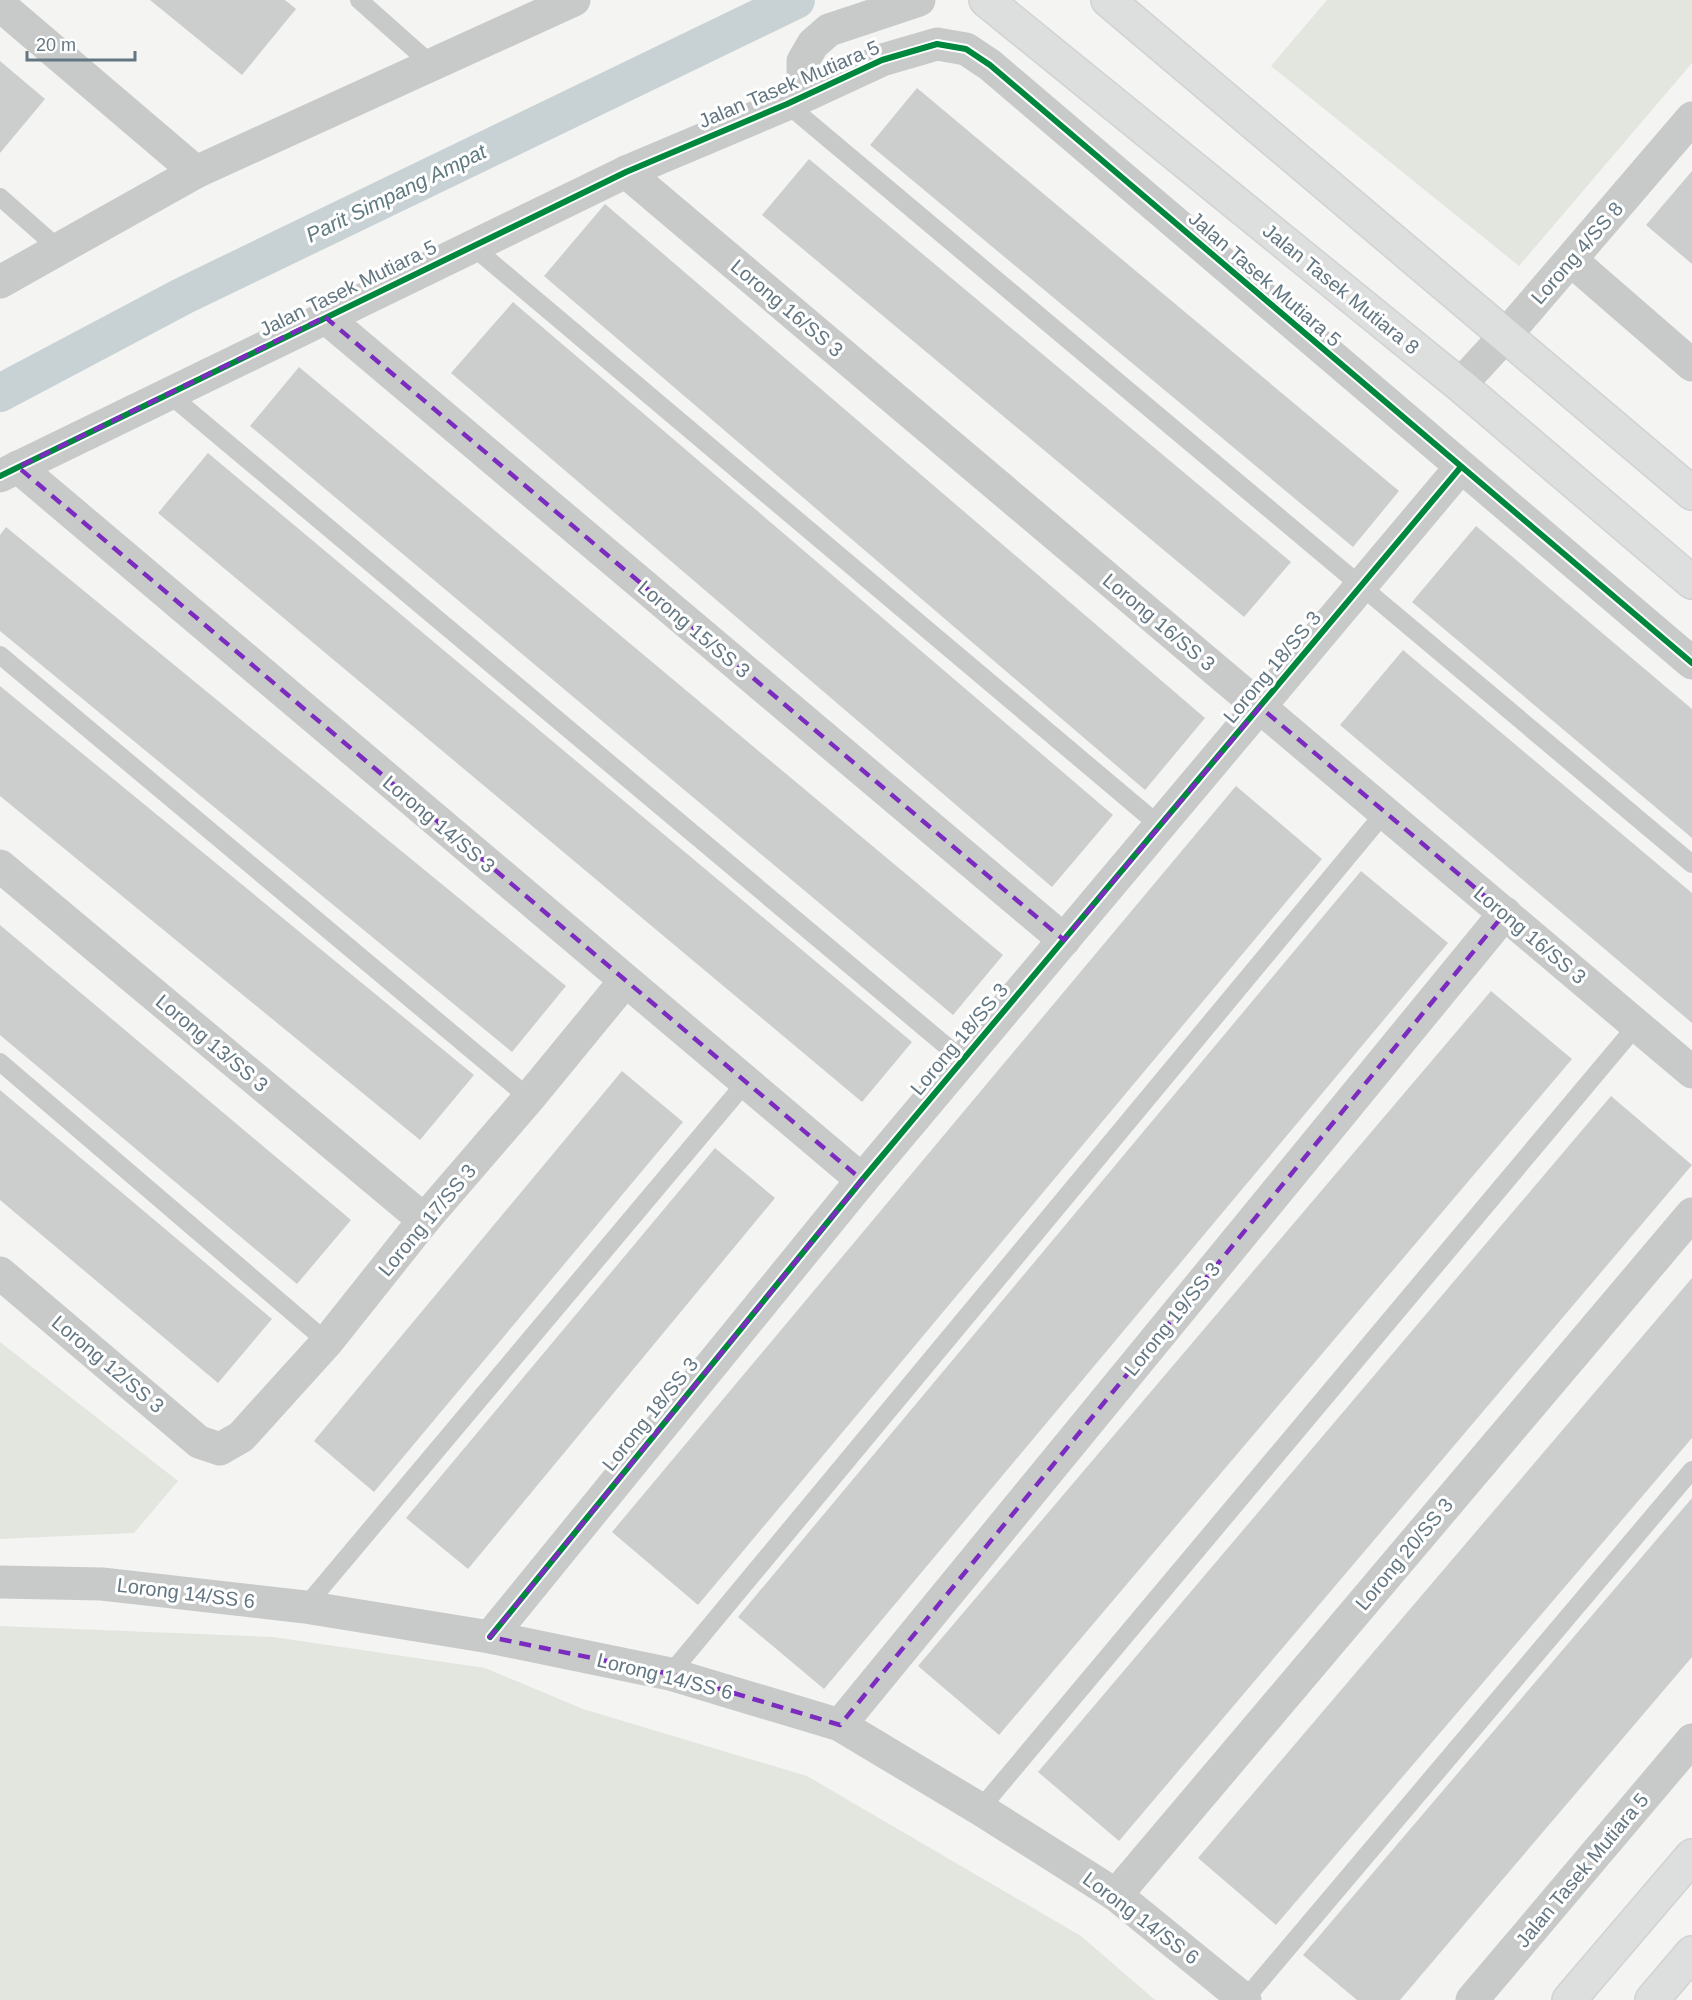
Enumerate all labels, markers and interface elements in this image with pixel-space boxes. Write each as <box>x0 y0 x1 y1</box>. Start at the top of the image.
scale bar <box>27 24 135 62</box>
text: 20 m <box>36 35 76 55</box>
street label: Jalan Tasek Mutiara 5 <box>695 36 883 132</box>
water label: Parit Simpang Ampat <box>302 139 491 247</box>
street label: Lorong 4/SS 8 <box>1527 198 1627 308</box>
street label: Jalan Tasek Mutiara 5 <box>1185 207 1345 351</box>
street label: Jalan Tasek Mutiara 8 <box>1259 219 1423 359</box>
street label: Jalan Tasek Mutiara 5 <box>256 236 440 340</box>
street label: Lorong 16/SS 3 <box>727 255 847 361</box>
street label: Lorong 16/SS 3 <box>1099 569 1219 675</box>
street label: Lorong 15/SS 3 <box>634 576 754 682</box>
street label: Lorong 18/SS 3 <box>1219 607 1325 727</box>
street label: Lorong 14/SS 3 <box>379 771 499 877</box>
street label: Lorong 16/SS 3 <box>1470 882 1590 988</box>
street label: Lorong 18/SS 3 <box>906 979 1012 1099</box>
street label: Lorong 13/SS 3 <box>152 990 272 1096</box>
street label: Lorong 17/SS 3 <box>374 1160 480 1280</box>
street label: Lorong 19/SS 3 <box>1120 1258 1224 1380</box>
street label: Lorong 12/SS 3 <box>48 1311 168 1417</box>
street label: Lorong 18/SS 3 <box>598 1353 702 1475</box>
street label: Lorong 20/SS 3 <box>1351 1494 1457 1614</box>
street label: Lorong 14/SS 6 <box>116 1574 256 1612</box>
street label: Lorong 14/SS 6 <box>595 1649 735 1703</box>
street label: Jalan Tasek Mutiara 5 <box>1511 1789 1653 1951</box>
street label: Lorong 14/SS 6 <box>1079 1867 1203 1969</box>

